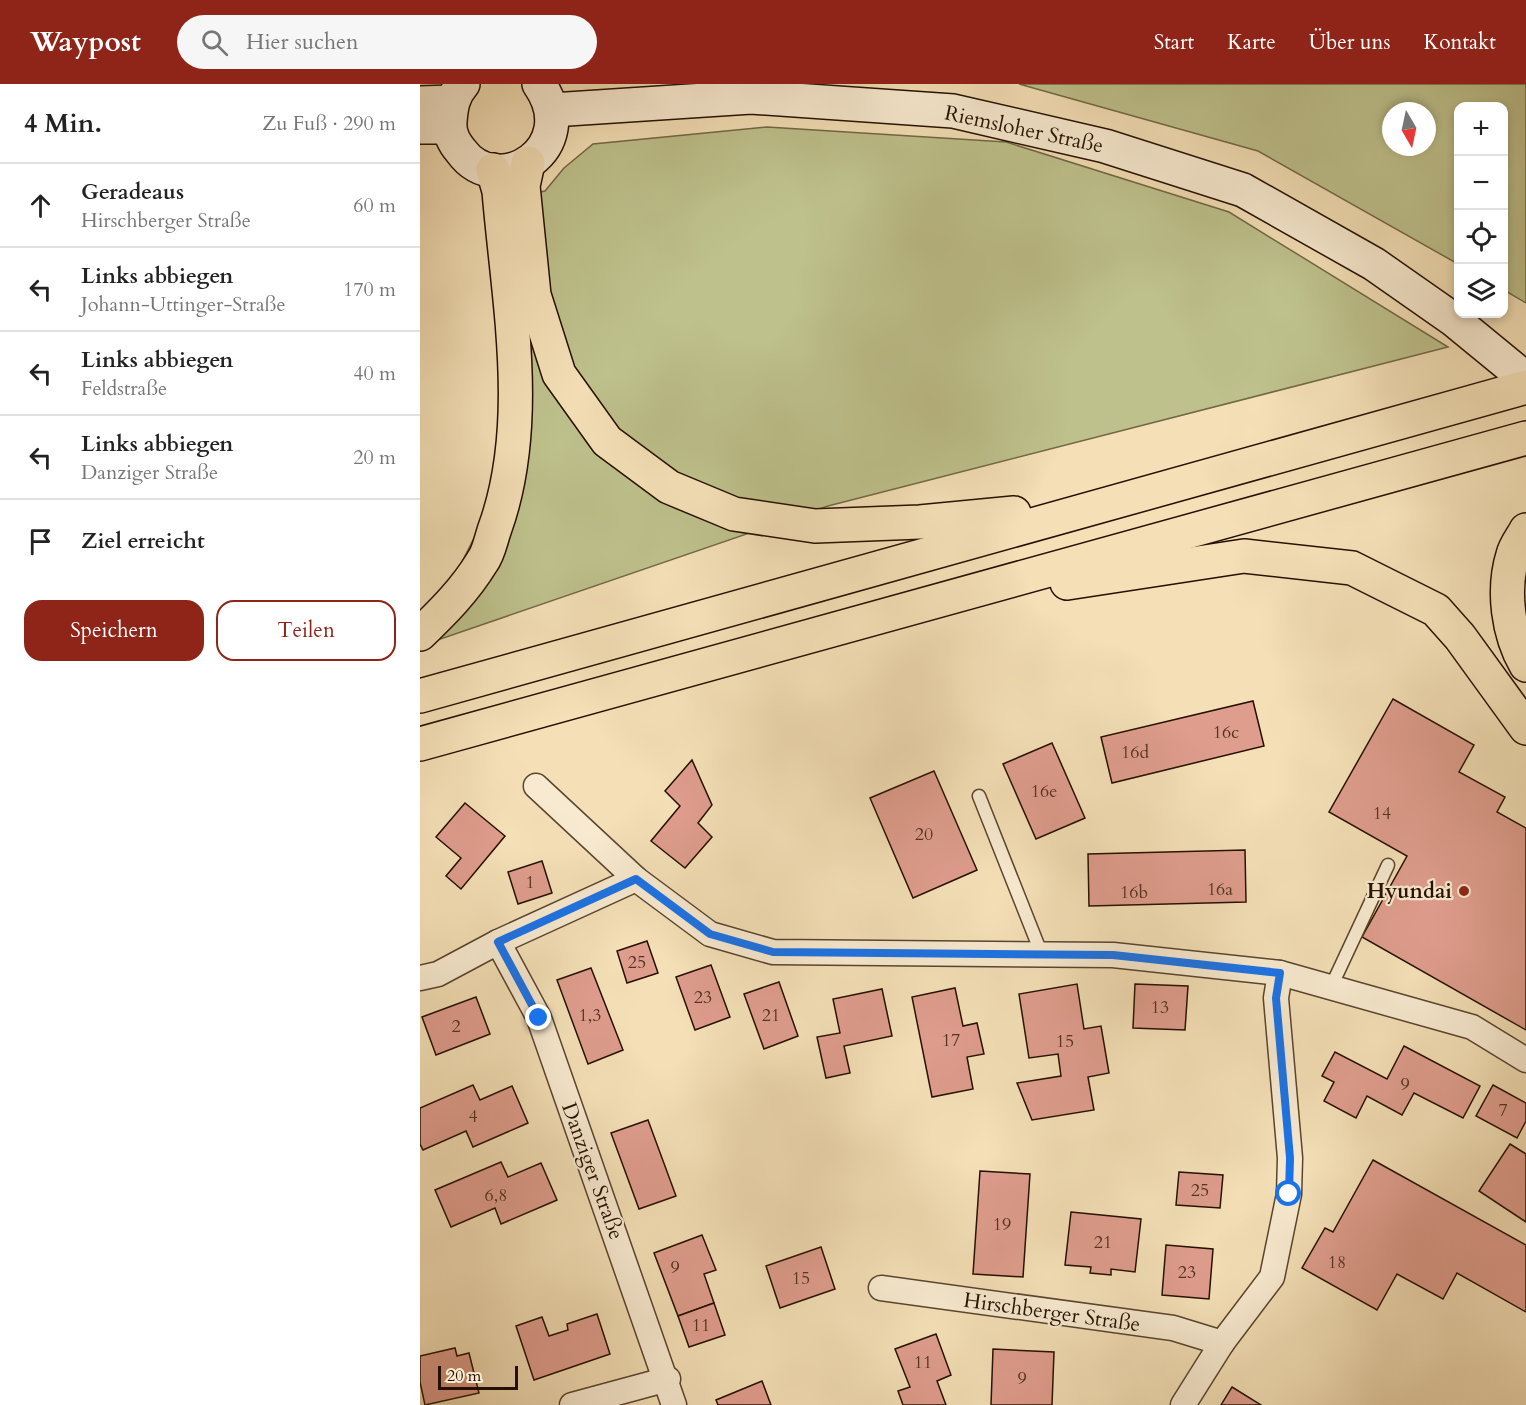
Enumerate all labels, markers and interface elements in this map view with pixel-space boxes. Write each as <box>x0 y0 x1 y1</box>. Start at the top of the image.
search box <box>177 15 597 69</box>
text: Waypost <box>30 23 141 61</box>
icon: search <box>198 26 231 59</box>
text: Hier suchen <box>246 27 359 57</box>
text: Start <box>1154 28 1194 57</box>
text: Karte <box>1227 28 1276 57</box>
text: Über uns <box>1309 28 1391 57</box>
text: Kontakt <box>1424 28 1496 57</box>
street label: Riemsloher Straße <box>942 98 1106 160</box>
north arrow <box>1382 102 1436 156</box>
map controls <box>1454 102 1508 318</box>
button: + <box>1454 102 1508 156</box>
text: 4 Min. <box>24 106 102 141</box>
text: Zu Fuß · 290 m <box>262 110 396 137</box>
button: − <box>1454 156 1508 210</box>
text: Geradeaus <box>81 177 184 207</box>
icon: ahead <box>24 189 57 222</box>
text: 60 m <box>353 192 396 219</box>
text: Hirschberger Straße <box>81 207 251 234</box>
button: locate <box>1454 210 1508 264</box>
text: Links abbiegen <box>81 261 233 291</box>
button: layers <box>1454 264 1508 318</box>
icon: left <box>24 273 57 306</box>
text: 170 m <box>343 276 396 303</box>
text: Johann-Uttinger-Straße <box>81 291 286 318</box>
text: Links abbiegen <box>81 345 233 375</box>
icon: left <box>24 357 57 390</box>
text: 40 m <box>353 360 396 387</box>
text: Feldstraße <box>81 375 167 402</box>
text: Links abbiegen <box>81 429 233 459</box>
icon: left <box>24 441 57 474</box>
text: 20 m <box>353 444 396 471</box>
text: Danziger Straße <box>81 459 218 486</box>
icon: arrive <box>24 525 57 558</box>
text: Ziel erreicht <box>81 526 205 556</box>
button: Speichern <box>24 600 204 661</box>
button: Teilen <box>216 600 396 661</box>
house number: 16c <box>1213 720 1239 745</box>
house number: 16d <box>1121 740 1149 765</box>
house number: 16e <box>1031 779 1057 804</box>
house number: 14 <box>1373 801 1391 826</box>
house number: 20 <box>915 822 933 847</box>
house number: 1 <box>525 870 535 895</box>
house number: 16a <box>1207 877 1233 902</box>
place label: Hyundai <box>1367 877 1452 906</box>
house number: 16b <box>1120 880 1148 905</box>
marker: Hyundai <box>1457 884 1471 898</box>
house number: 25 <box>628 950 646 975</box>
house number: 23 <box>694 985 712 1010</box>
house number: 13 <box>1151 995 1169 1020</box>
house number: 1,3 <box>578 1003 602 1028</box>
house number: 21 <box>762 1003 780 1028</box>
route end <box>525 1004 551 1030</box>
house number: 2 <box>451 1014 461 1039</box>
house number: 17 <box>942 1028 960 1053</box>
house number: 15 <box>1056 1029 1074 1054</box>
house number: 9 <box>1400 1072 1410 1097</box>
house number: 7 <box>1498 1098 1508 1123</box>
street label: Danziger Straße <box>554 1099 631 1244</box>
house number: 4 <box>468 1104 478 1129</box>
house number: 25 <box>1191 1178 1209 1203</box>
route start <box>1275 1180 1301 1206</box>
house number: 6,8 <box>484 1183 508 1208</box>
house number: 19 <box>993 1212 1011 1237</box>
house number: 21 <box>1094 1230 1112 1255</box>
house number: 18 <box>1328 1250 1346 1275</box>
house number: 9 <box>670 1255 680 1280</box>
house number: 23 <box>1178 1260 1196 1285</box>
house number: 15 <box>792 1266 810 1291</box>
street label: Hirschberger Straße <box>962 1286 1142 1339</box>
house number: 11 <box>692 1313 710 1338</box>
house number: 11 <box>914 1350 932 1375</box>
scale bar <box>438 1363 518 1390</box>
text: 20 m <box>447 1365 481 1387</box>
house number: 9 <box>1017 1366 1027 1391</box>

